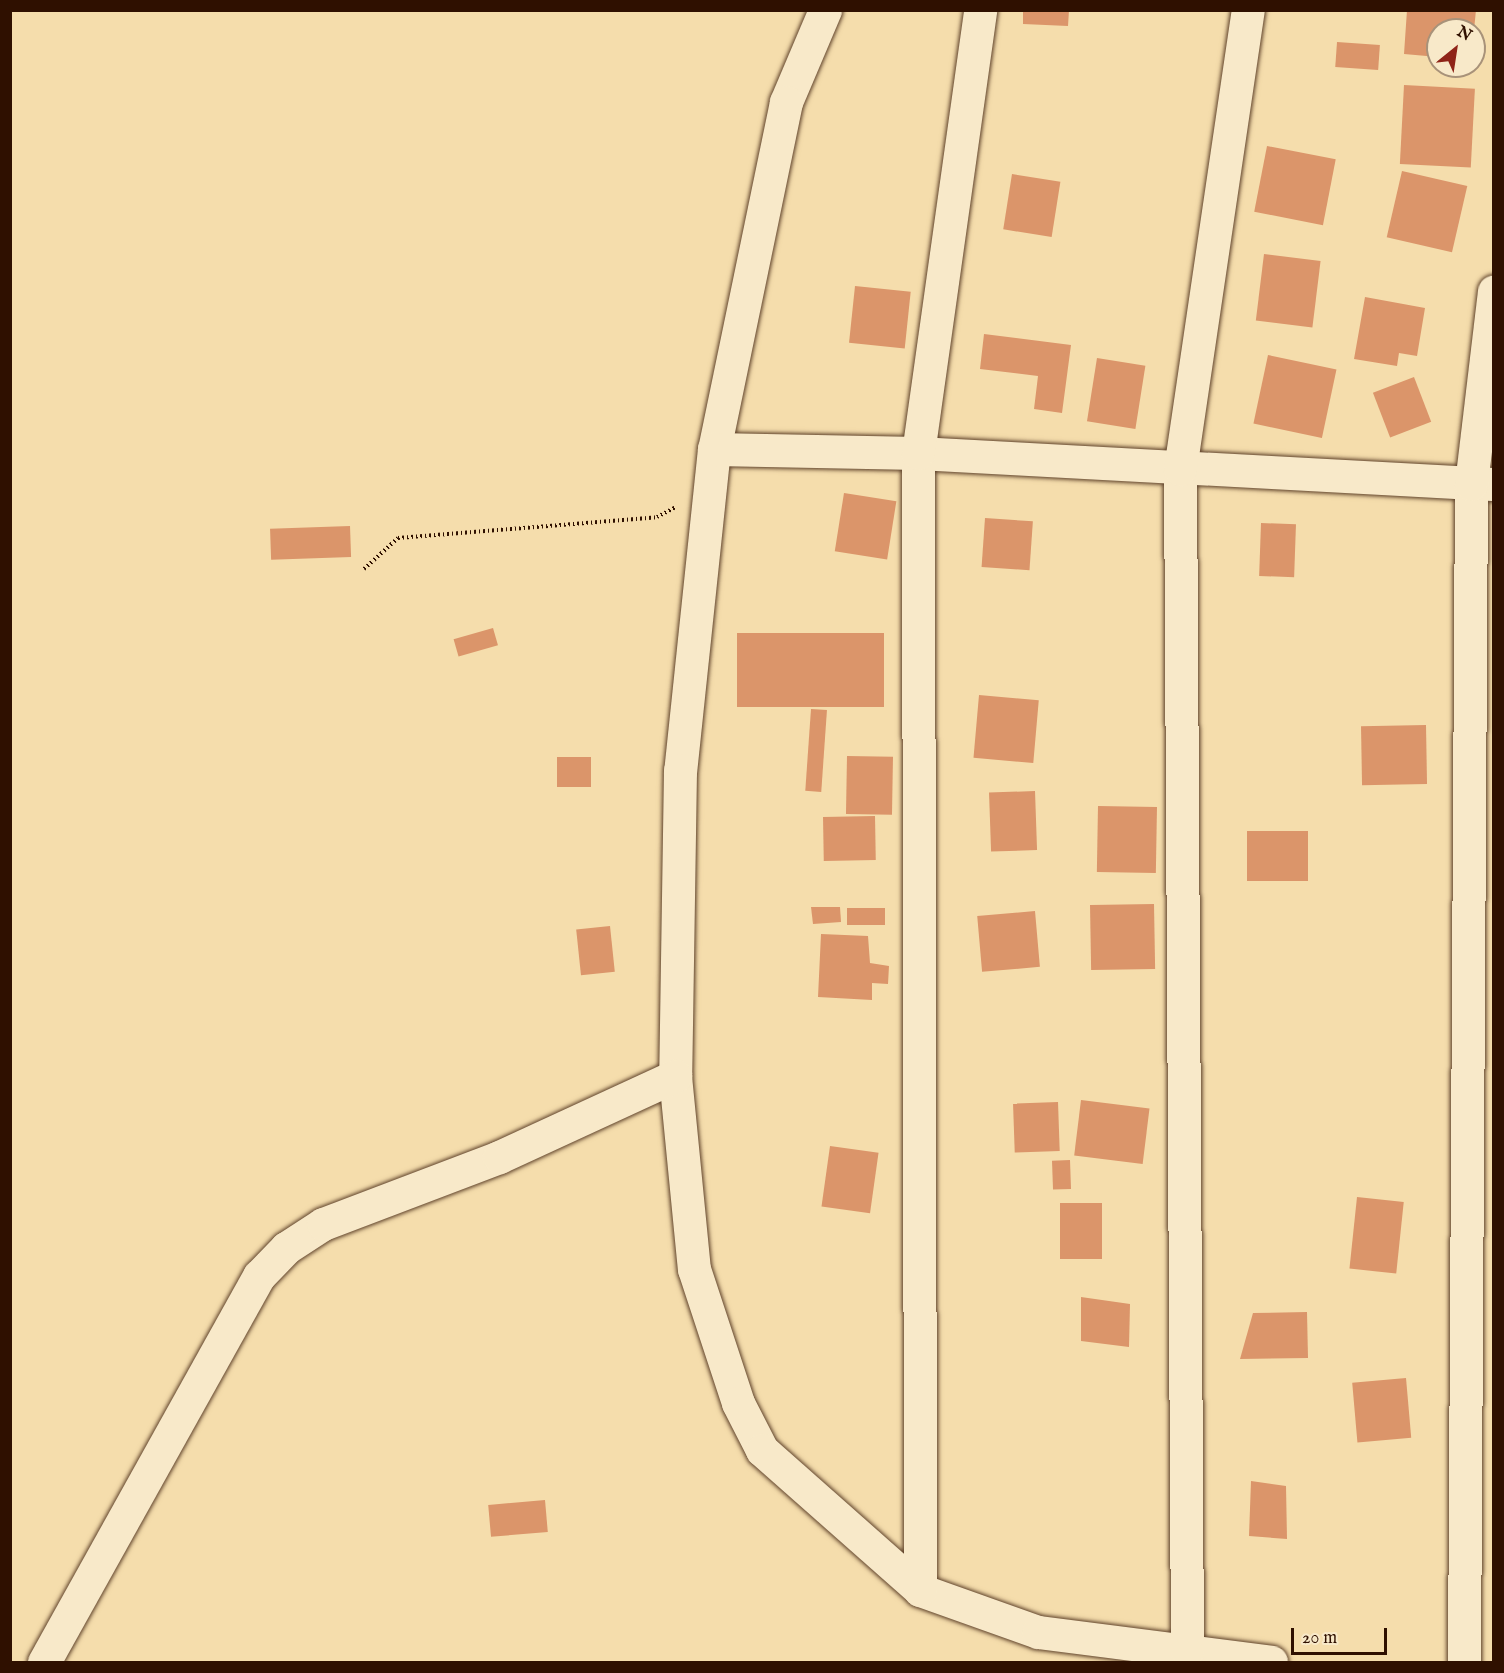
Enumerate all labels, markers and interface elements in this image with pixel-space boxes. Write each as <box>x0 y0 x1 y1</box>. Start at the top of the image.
north arrow <box>1426 18 1486 78</box>
text: N <box>1453 22 1475 46</box>
scale bar <box>1294 1616 1390 1654</box>
text: 20 m <box>1302 1627 1337 1650</box>

